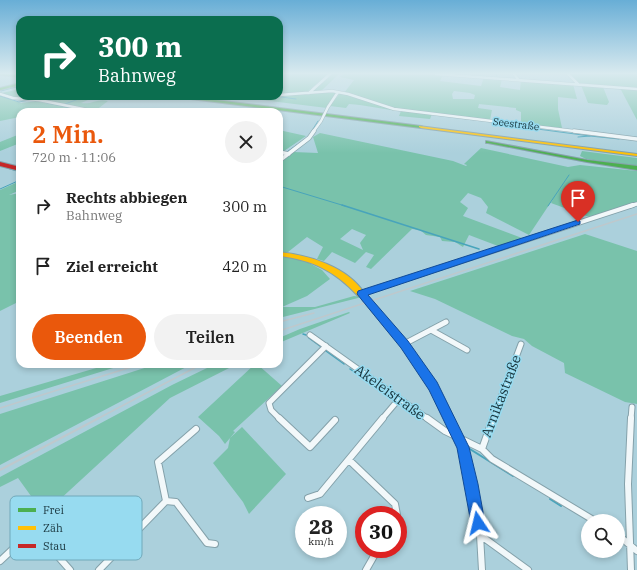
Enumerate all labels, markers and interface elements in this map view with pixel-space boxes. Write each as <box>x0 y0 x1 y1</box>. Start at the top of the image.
text: 300 m <box>98 28 182 65</box>
icon: right <box>32 32 84 84</box>
text: Bahnweg <box>98 64 176 87</box>
street label: Seestraße <box>492 115 540 133</box>
text: 2 Min. <box>32 118 104 150</box>
button: close <box>225 121 267 163</box>
text: 720 m · 11:06 <box>32 149 116 166</box>
pin <box>561 181 595 222</box>
icon: arrive <box>567 187 589 209</box>
text: Rechts abbiegen <box>66 188 187 207</box>
icon: right <box>32 195 54 217</box>
text: 300 m <box>222 197 267 216</box>
text: Bahnweg <box>66 207 122 224</box>
icon: arrive <box>32 255 54 277</box>
text: Ziel erreicht <box>66 257 158 276</box>
text: 420 m <box>222 257 267 276</box>
button: Beenden <box>32 314 146 360</box>
button: Teilen <box>154 314 267 360</box>
street label: Arnikastraße <box>477 352 525 440</box>
street label: Akeleistraße <box>351 360 429 424</box>
legend <box>10 496 142 560</box>
position arrow <box>457 502 499 544</box>
text: Frei <box>43 503 64 517</box>
speed limit sign: 30 <box>355 506 407 558</box>
text: 28 <box>309 513 333 540</box>
map controls <box>581 514 625 558</box>
button: search <box>581 514 625 558</box>
text: Zäh <box>43 521 63 535</box>
text: km/h <box>308 535 334 548</box>
text: Stau <box>43 539 66 553</box>

